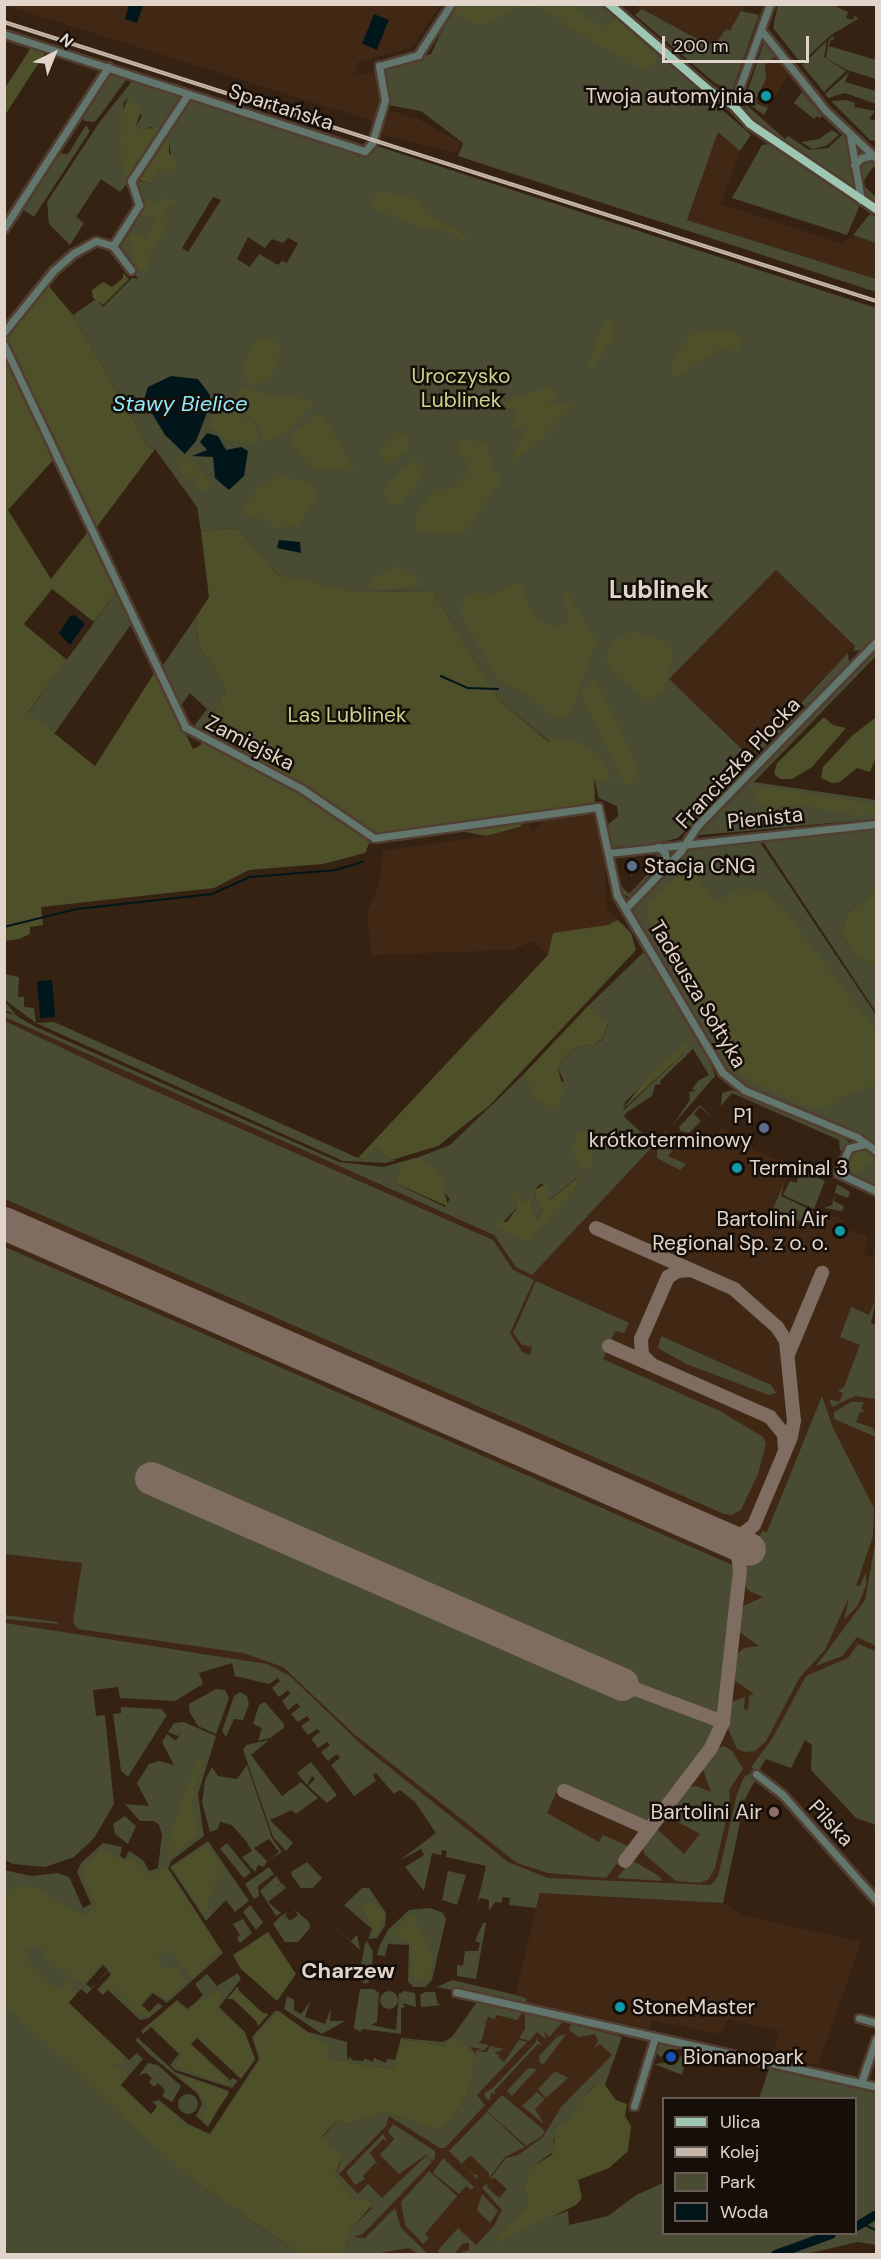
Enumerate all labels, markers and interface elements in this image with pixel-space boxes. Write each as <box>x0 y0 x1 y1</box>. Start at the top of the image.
north arrow <box>24 24 84 84</box>
scale bar <box>665 24 812 62</box>
text: N <box>55 29 78 52</box>
text: 200 m <box>673 34 729 58</box>
street label: Spartańska <box>225 78 337 136</box>
place label: Twoja automyjnia <box>586 83 754 109</box>
marker: Twoja automyjnia <box>759 89 773 103</box>
park label: Uroczysko Lublinek <box>411 363 511 413</box>
water label: Stawy Bielice <box>112 391 248 417</box>
district label: Lublinek <box>609 576 709 604</box>
street label: Franciszka Plocka <box>671 692 805 834</box>
park label: Las Lublinek <box>287 702 407 728</box>
street label: Zamiejska <box>201 710 299 776</box>
street label: Pienista <box>726 801 804 835</box>
place label: Stacja CNG <box>644 853 755 879</box>
marker: Stacja CNG <box>625 859 639 873</box>
street label: Tadeusza Sołtyka <box>644 916 752 1072</box>
place label: P1 krótkoterminowy <box>589 1103 752 1153</box>
marker: P1 krótkoterminowy <box>757 1121 771 1135</box>
place label: Terminal 3 <box>749 1155 848 1181</box>
marker: Terminal 3 <box>730 1161 744 1175</box>
place label: Bartolini Air Regional Sp. z o. o. <box>652 1206 828 1256</box>
marker: Bartolini Air Regional Sp. z o. o. <box>833 1224 847 1238</box>
street label: Pilska <box>803 1795 859 1851</box>
place label: Bartolini Air <box>651 1799 762 1825</box>
marker: Bartolini Air <box>767 1805 781 1819</box>
district label: Charzew <box>301 1958 395 1984</box>
place label: StoneMaster <box>632 1994 755 2020</box>
marker: StoneMaster <box>613 2000 627 2014</box>
place label: Bionanopark <box>683 2044 804 2070</box>
marker: Bionanopark <box>664 2050 678 2064</box>
legend <box>662 2097 857 2235</box>
text: Ulica <box>720 2110 760 2134</box>
text: Kolej <box>720 2140 759 2164</box>
text: Park <box>720 2170 756 2194</box>
text: Woda <box>720 2200 768 2224</box>

